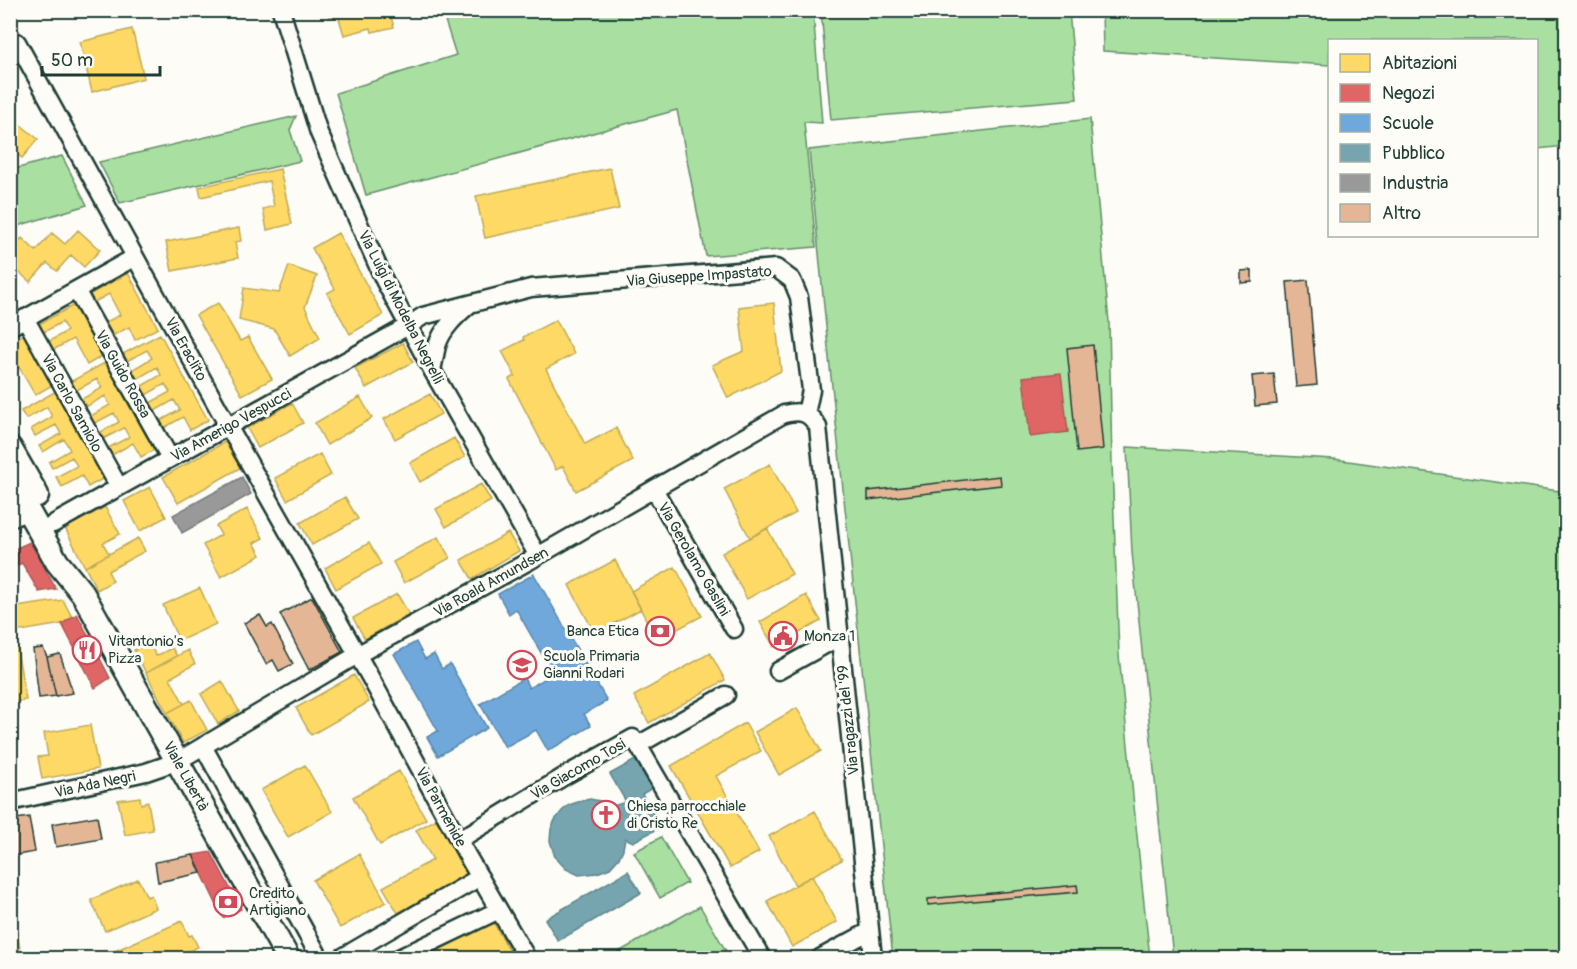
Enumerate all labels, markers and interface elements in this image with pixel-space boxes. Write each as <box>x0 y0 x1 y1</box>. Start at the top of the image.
scale bar <box>42 39 160 77</box>
legend <box>1328 39 1538 237</box>
text: 50 m <box>51 49 93 72</box>
text: Abitazioni <box>1382 52 1457 75</box>
text: Negozi <box>1382 82 1434 105</box>
text: Scuole <box>1382 112 1434 135</box>
text: Pubblico <box>1382 142 1445 165</box>
text: Industria <box>1382 172 1448 195</box>
text: Altro <box>1382 202 1421 225</box>
street label: Via Luigi di Modelba Negrelli <box>354 227 448 387</box>
street label: Via Giuseppe Impastato <box>626 262 772 291</box>
street label: Via Eraclito <box>160 314 211 384</box>
street label: Via Guido Rossa <box>91 327 155 422</box>
street label: Via Carlo Samiolo <box>37 351 106 456</box>
street label: Via Amerigo Vespucci <box>168 384 295 466</box>
street label: Via Gerolamo Gaslini <box>653 499 734 620</box>
street label: Via Roald Amundsen <box>431 543 552 622</box>
bank icon: Banca Etica <box>644 615 676 647</box>
public building icon: Monza 1 <box>767 620 799 652</box>
place label: Banca Etica <box>567 622 639 641</box>
place label: Monza 1 <box>804 627 855 646</box>
place label: Vitantonio's Pizza <box>108 632 184 668</box>
restaurant icon: Vitantonio's Pizza <box>71 634 103 666</box>
place label: Scuola Primaria Gianni Rodari <box>543 647 640 683</box>
school or university icon: Scuola Primaria Gianni Rodari <box>506 649 538 681</box>
street label: Via ragazzi del '99 <box>833 664 864 776</box>
street label: Via Giacomo Tosi <box>527 734 629 804</box>
street label: Viale Libertà <box>159 738 213 815</box>
street label: Via Parmenide <box>411 764 471 851</box>
street label: Via Ada Negri <box>53 767 138 802</box>
place label: Chiesa parrocchiale di Cristo Re <box>627 797 747 833</box>
church icon: Chiesa parrocchiale di Cristo Re <box>590 799 622 831</box>
place label: Credito Artigiano <box>249 884 306 920</box>
bank icon: Credito Artigiano <box>212 886 244 918</box>

